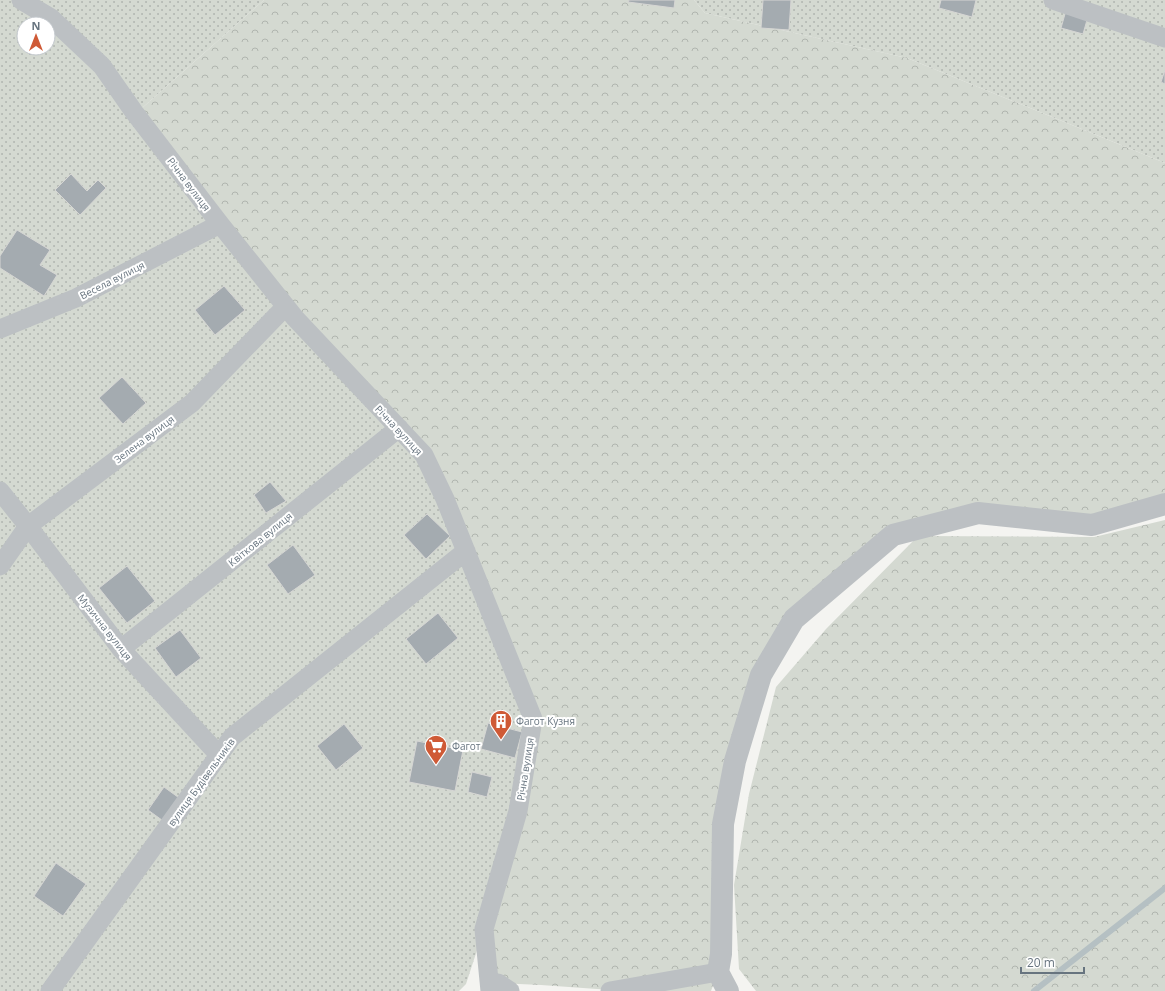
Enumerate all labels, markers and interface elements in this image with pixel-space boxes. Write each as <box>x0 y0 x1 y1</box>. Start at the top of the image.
north arrow <box>16 16 56 56</box>
text: N <box>32 18 40 33</box>
street label: Річна вулиця <box>164 154 214 214</box>
street label: Весела вулиця <box>77 258 147 302</box>
street label: Річна вулиця <box>372 402 426 458</box>
street label: Зелена вулиця <box>111 412 177 466</box>
street label: Квіткова вулиця <box>225 509 295 569</box>
street label: Музична вулиця <box>75 591 135 663</box>
building icon: Фагот Кузня <box>488 708 514 741</box>
place label: Фагот Кузня <box>516 714 575 728</box>
supermarket icon: Фагот <box>423 733 449 766</box>
street label: вулиця Будівельників <box>164 735 238 829</box>
street label: Річна вулиця <box>513 736 537 802</box>
place label: Фагот <box>452 739 481 753</box>
scale bar <box>1021 949 1084 975</box>
text: 20 m <box>1027 954 1055 971</box>

